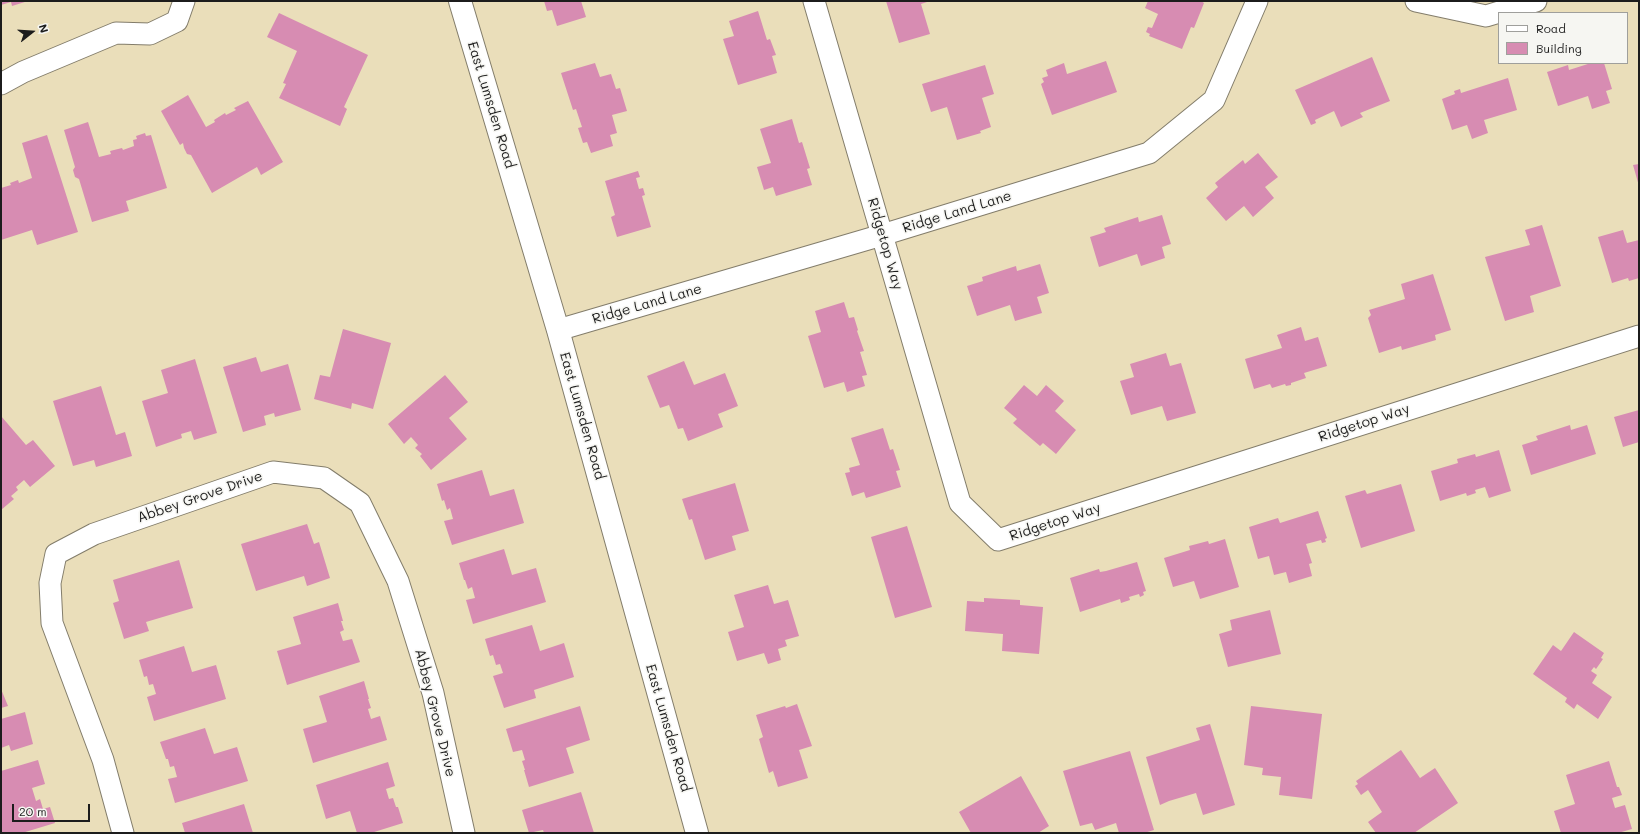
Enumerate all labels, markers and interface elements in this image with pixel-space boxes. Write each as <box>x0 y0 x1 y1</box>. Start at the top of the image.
north arrow <box>12 12 52 52</box>
legend <box>1498 12 1628 64</box>
text: Road <box>1536 20 1566 36</box>
text: N <box>36 22 52 35</box>
street label: East Lumsden Road <box>464 40 518 170</box>
text: Building <box>1536 40 1582 56</box>
street label: Ridge Land Lane <box>900 187 1014 237</box>
street label: Ridgetop Way <box>864 196 906 292</box>
street label: Ridge Land Lane <box>590 280 704 328</box>
street label: East Lumsden Road <box>556 350 608 482</box>
street label: Ridgetop Way <box>1316 400 1412 446</box>
street label: Abbey Grove Drive <box>135 468 265 526</box>
street label: Ridgetop Way <box>1007 499 1103 545</box>
street label: Abbey Grove Drive <box>411 647 459 779</box>
street label: East Lumsden Road <box>642 662 694 794</box>
scale bar <box>14 796 92 822</box>
text: 20 m <box>19 803 47 819</box>

